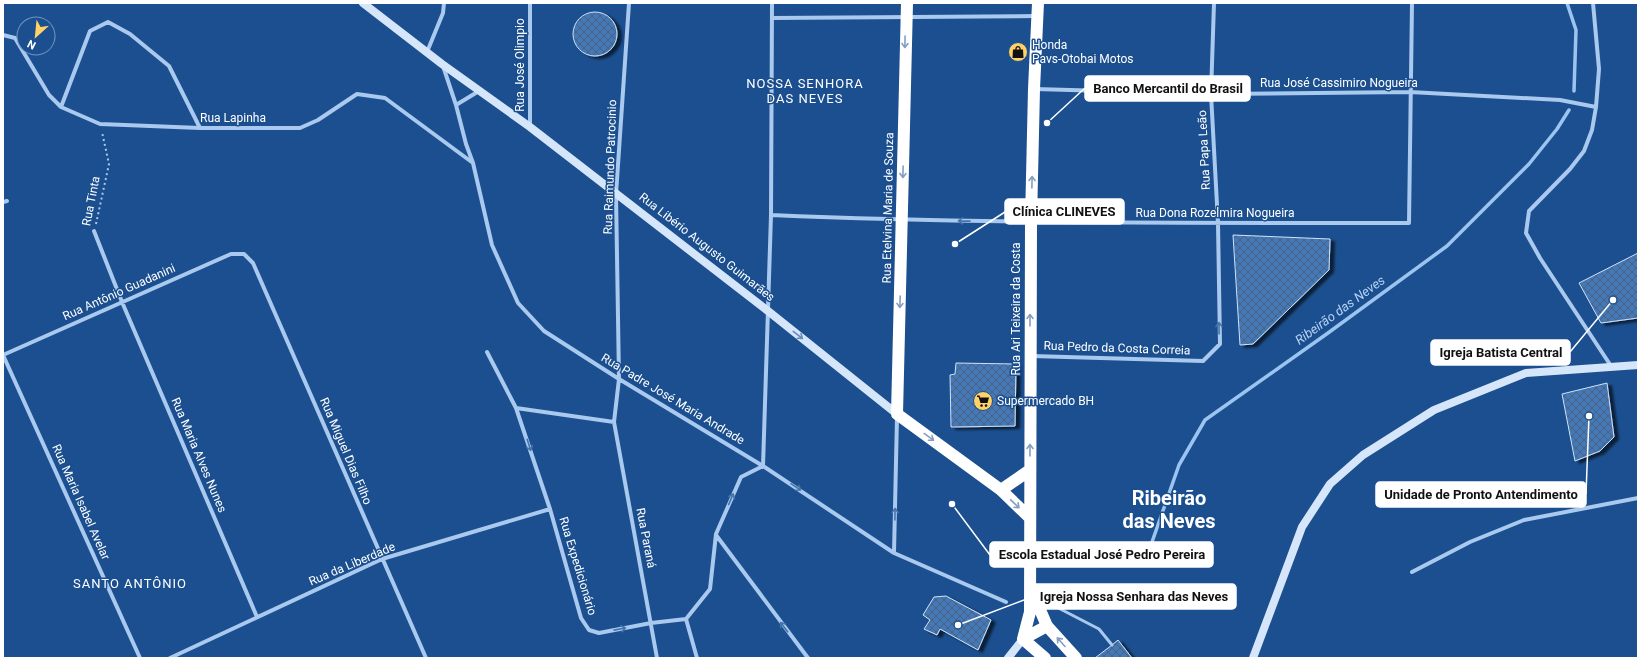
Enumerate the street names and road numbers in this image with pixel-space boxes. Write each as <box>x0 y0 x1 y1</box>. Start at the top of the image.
street label: Rua José Olimpio <box>513 18 527 112</box>
street label: Rua José Cassimiro Nogueira <box>1260 76 1418 90</box>
street label: Rua Raimundo Patrocinio <box>601 99 619 235</box>
street label: Rua Papa Leão <box>1195 110 1213 190</box>
street label: Rua Lapinha <box>200 111 266 125</box>
street label: Rua Etelvina Maria de Souza <box>880 132 896 284</box>
street label: Rua Tinta <box>79 175 103 227</box>
street label: Rua Libério Augusto Guimarães <box>636 190 778 304</box>
street label: Rua Dona Rozelmira Nogueira <box>1136 206 1294 220</box>
street label: Rua Ari Teixeira da Costa <box>1009 243 1023 375</box>
street label: Rua Antônio Guadanini <box>61 261 178 323</box>
street label: Rua Pedro da Costa Correia <box>1043 338 1191 358</box>
street label: Rua Padre José Maria Andrade <box>599 351 747 447</box>
street label: Rua Maria Alves Nunes <box>168 395 230 515</box>
street label: Rua Miguel Dias Filho <box>317 395 375 507</box>
street label: Rua Maria Isabel Avelar <box>49 442 113 562</box>
street label: Rua Paraná <box>633 507 659 569</box>
street label: Rua Expedicionário <box>556 515 600 617</box>
street label: Rua da Liberdade <box>307 539 397 589</box>

